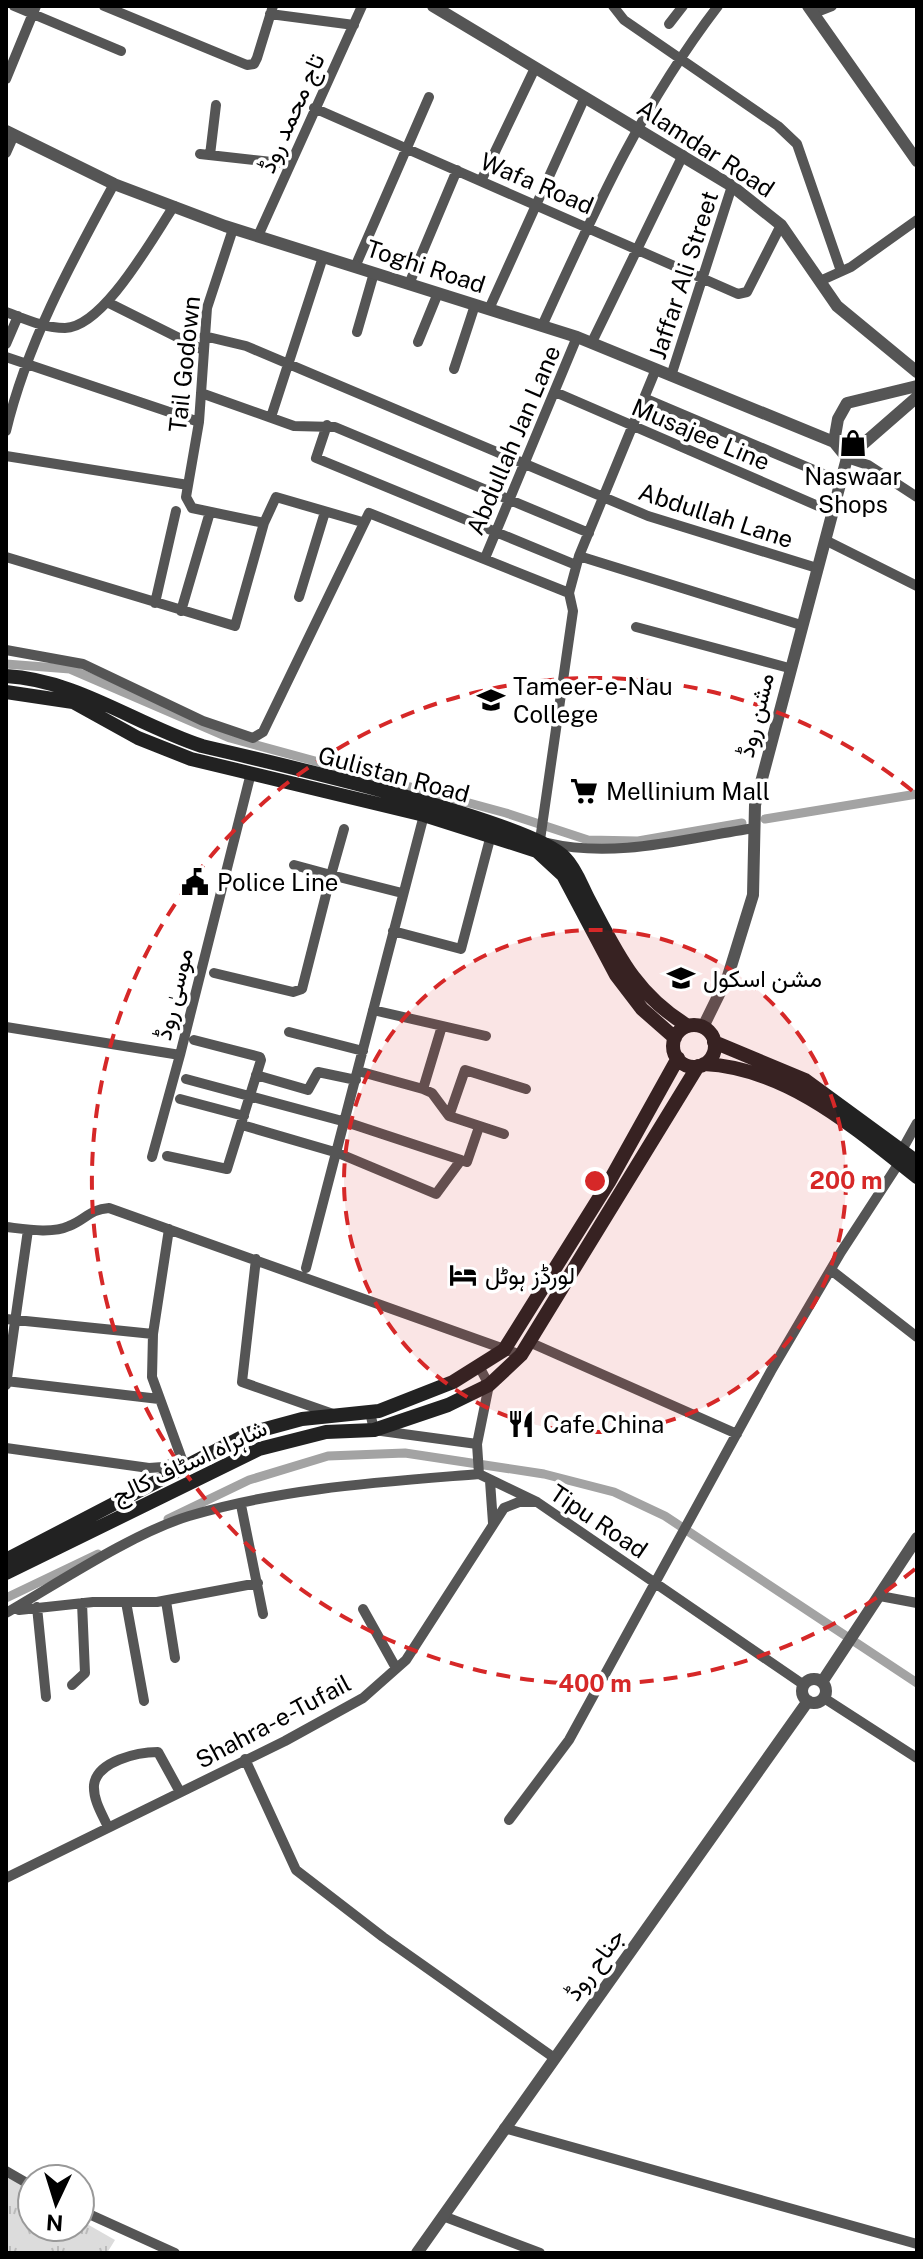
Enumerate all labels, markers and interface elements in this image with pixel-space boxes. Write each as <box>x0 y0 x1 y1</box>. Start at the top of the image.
street label: تاج محمد روڈ <box>252 49 333 178</box>
street label: Alamdar Road <box>632 93 780 203</box>
street label: Wafa Road <box>476 147 598 219</box>
street label: Jaffar Ali Street <box>643 187 723 363</box>
street label: Toghi Road <box>363 234 489 298</box>
street label: Tail Godown <box>163 295 205 433</box>
street label: Abdullah Jan Lane <box>460 341 566 539</box>
street label: Musajee Line <box>628 392 774 476</box>
shop icon: Naswaar Shops <box>838 428 868 458</box>
place label: Naswaar Shops <box>804 462 902 518</box>
street label: Abdullah Lane <box>635 477 797 553</box>
street label: مشن روڈ <box>731 670 781 761</box>
place label: Tameer-e-Nau College <box>513 672 673 728</box>
school or university icon: Tameer-e-Nau College <box>476 685 506 715</box>
street label: Gulistan Road <box>315 740 473 808</box>
supermarket icon: Mellinium Mall <box>569 776 599 806</box>
place label: Mellinium Mall <box>606 777 770 805</box>
public building icon: Police Line <box>180 867 210 897</box>
place label: Police Line <box>217 868 338 896</box>
street label: موسیٰ روڈ <box>148 945 200 1043</box>
school or university icon: مشن اسکول <box>666 963 696 993</box>
place label: مشن اسکول <box>703 964 822 994</box>
text: 200 m <box>809 1166 883 1194</box>
centre of rings <box>581 1167 609 1195</box>
hotel icon: لورڈز ہوٹل <box>448 1260 478 1290</box>
place label: لورڈز ہوٹل <box>485 1261 575 1292</box>
restaurant icon: Cafe China <box>506 1409 536 1439</box>
place label: Cafe China <box>543 1410 664 1438</box>
street label: شاہراہ اسٹاف کالج <box>107 1413 273 1513</box>
street label: Tipu Road <box>545 1478 653 1564</box>
street label: Shahra-e-Tufail <box>191 1668 355 1774</box>
text: 400 m <box>558 1669 632 1697</box>
street label: جناح روڈ <box>558 1922 632 2007</box>
north arrow <box>16 2163 96 2243</box>
text: N <box>45 2209 64 2237</box>

